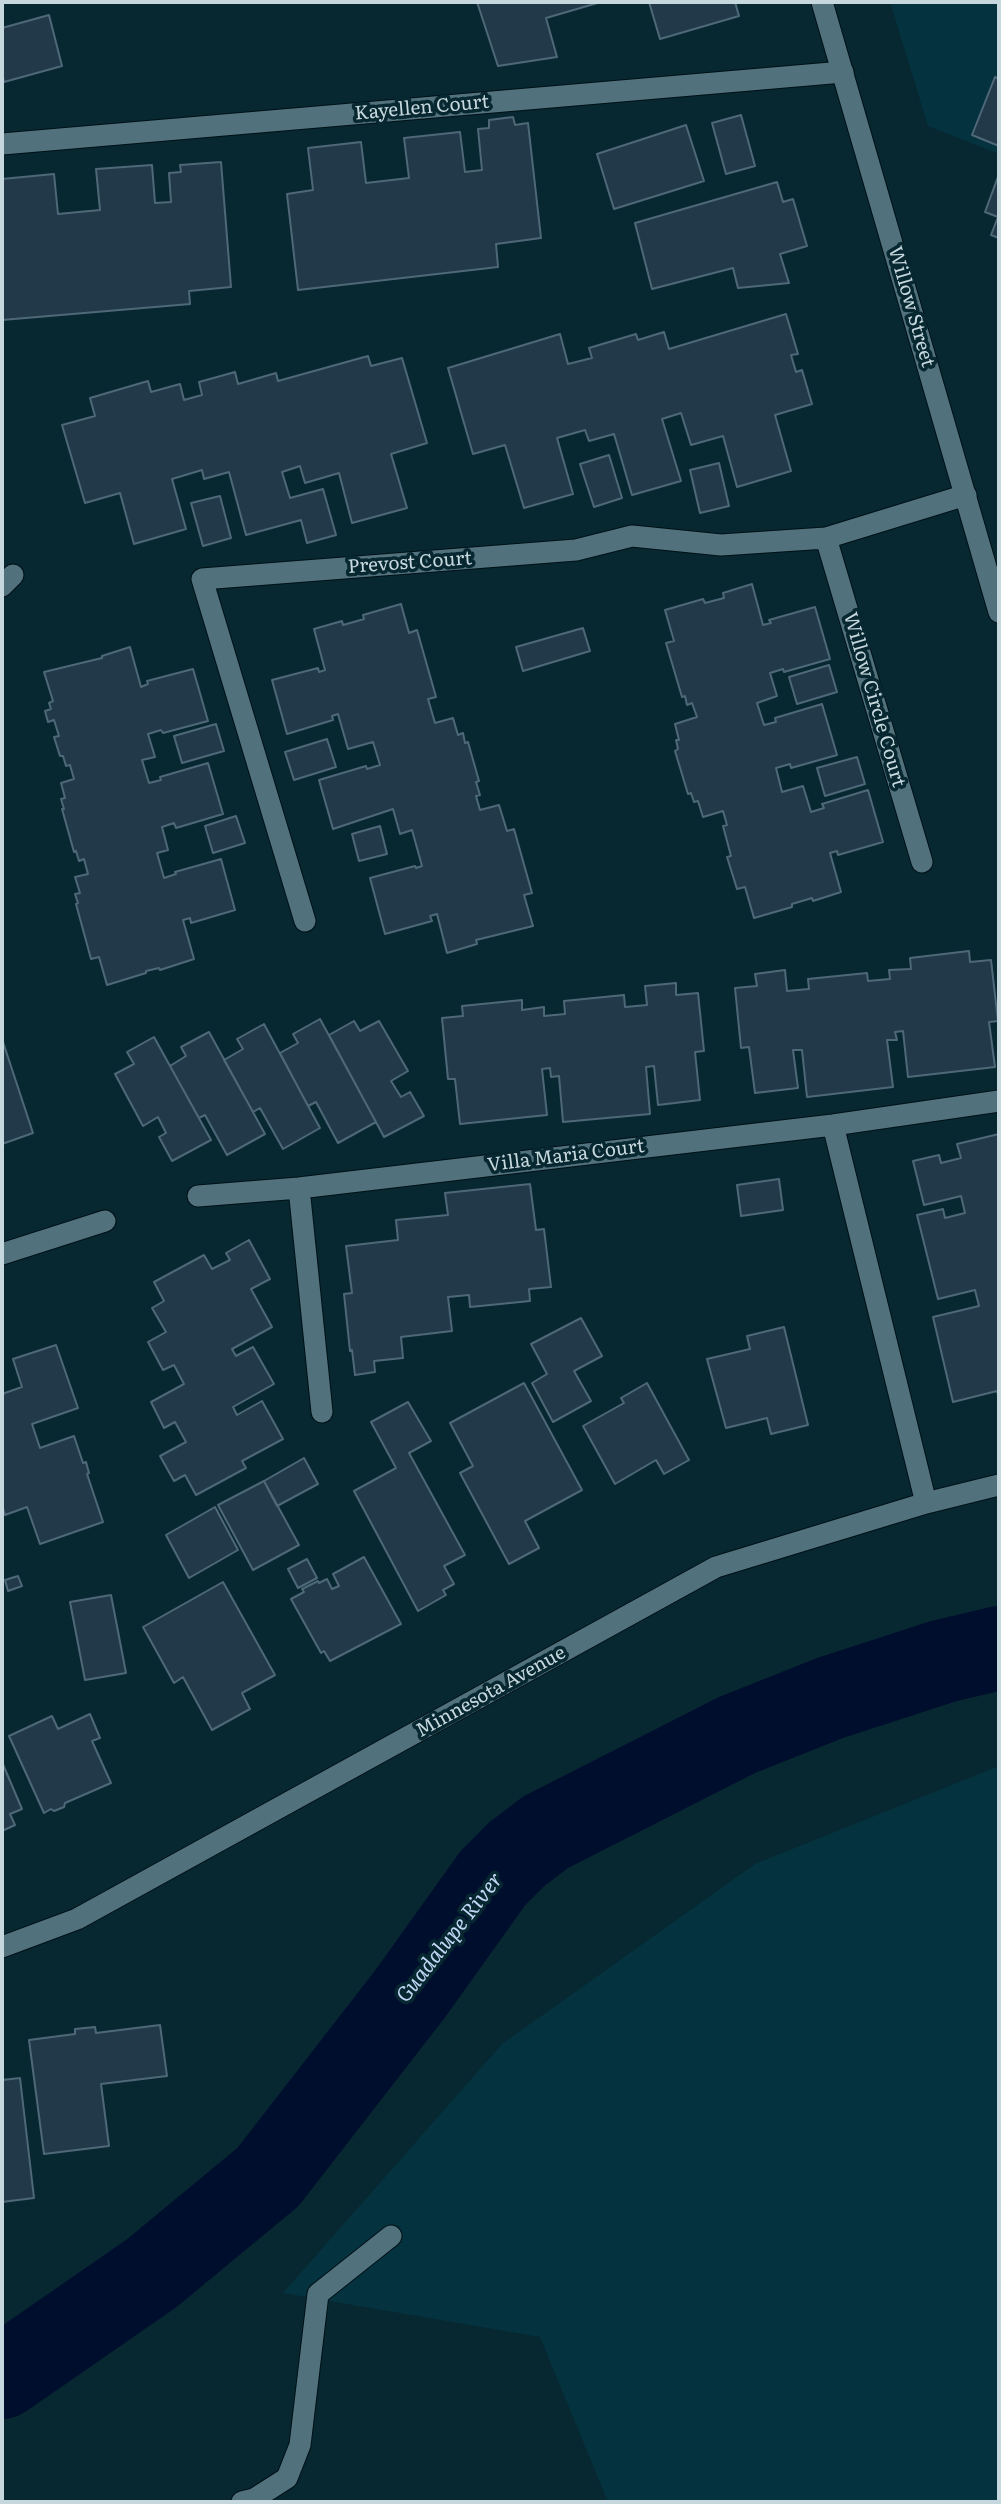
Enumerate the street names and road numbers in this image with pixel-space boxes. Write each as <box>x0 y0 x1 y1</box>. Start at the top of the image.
street label: Kayellen Court <box>354 91 490 125</box>
street label: Willow Street <box>883 244 939 370</box>
street label: Prevost Court <box>347 547 473 579</box>
street label: Willow Circle Court <box>838 610 910 790</box>
street label: Villa Maria Court <box>486 1135 646 1177</box>
street label: Minnesota Avenue <box>412 1641 570 1743</box>

